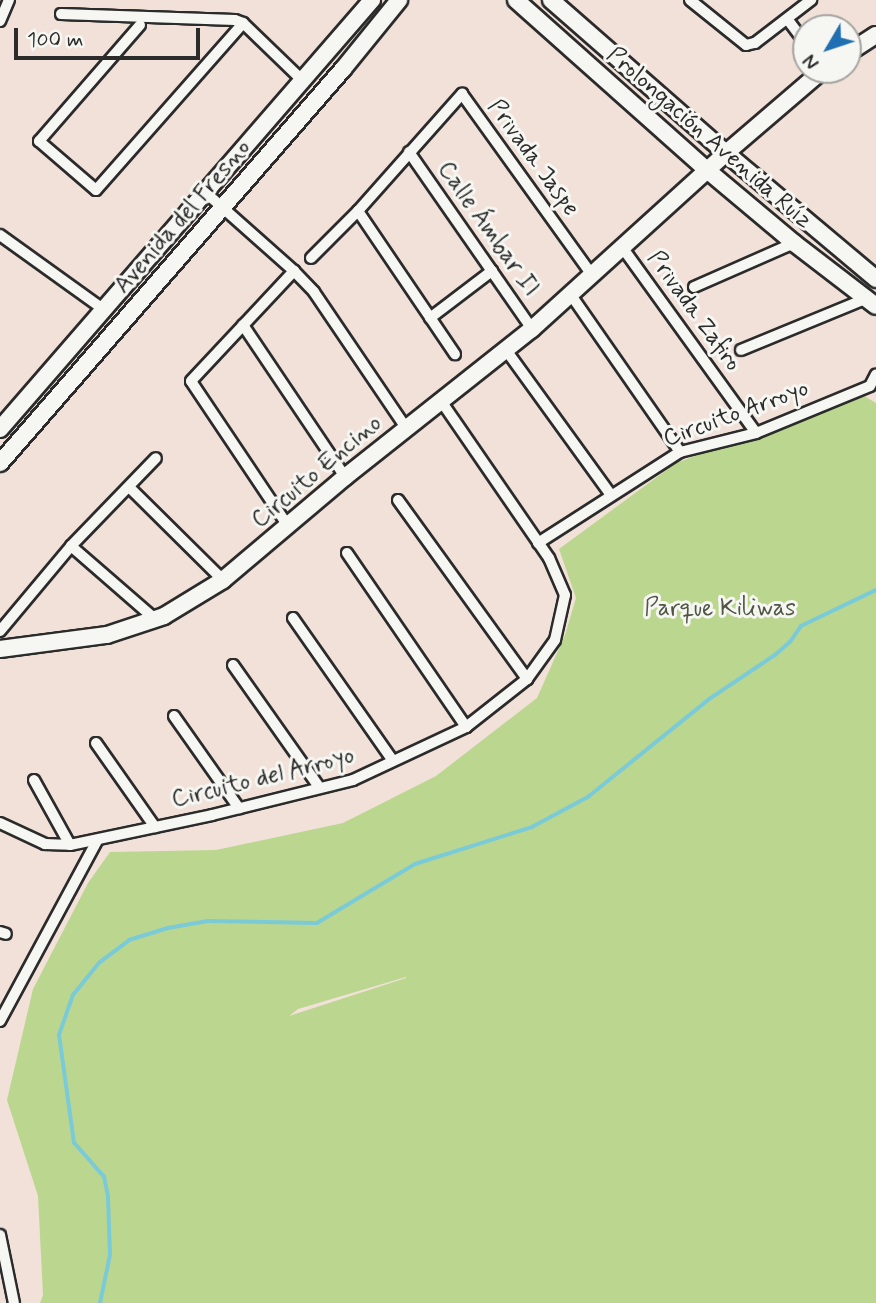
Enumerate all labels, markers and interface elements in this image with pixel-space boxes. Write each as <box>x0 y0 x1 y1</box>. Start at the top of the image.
scale bar <box>18 14 203 58</box>
north arrow <box>792 14 862 84</box>
text: 100 m <box>27 26 83 54</box>
street label: Prolongación Avenida Ruíz <box>601 42 817 234</box>
text: N <box>798 48 826 74</box>
street label: Privada Jaspe <box>480 93 586 223</box>
street label: Avenida del Fresno <box>111 137 255 297</box>
street label: Calle Ámbar II <box>429 154 547 304</box>
street label: Privada Zafiro <box>640 244 748 378</box>
street label: Circuito Arroyo <box>659 374 813 454</box>
street label: Circuito Encino <box>248 411 386 533</box>
park label: Parque Kiliwas <box>644 595 796 623</box>
street label: Circuito del Arroyo <box>168 741 358 815</box>

